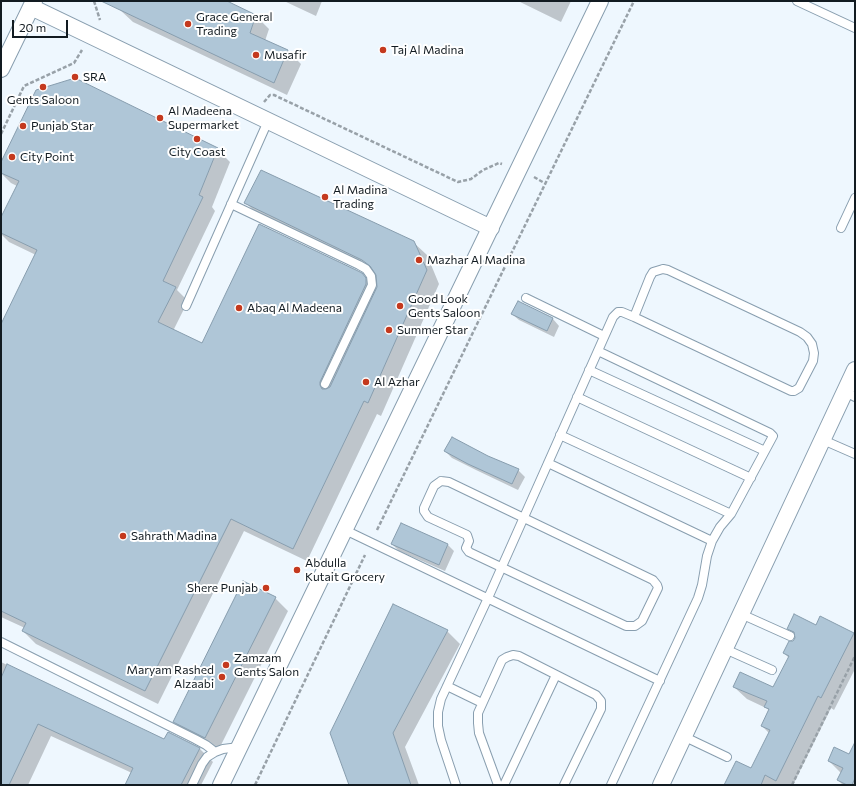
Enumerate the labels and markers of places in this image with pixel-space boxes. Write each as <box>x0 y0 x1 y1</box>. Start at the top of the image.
place label: Grace General Trading <box>196 10 273 38</box>
marker: Grace General Trading <box>183 19 193 29</box>
place label: Taj Al Madina <box>391 43 464 57</box>
marker: Taj Al Madina <box>378 45 388 55</box>
place label: Musafir <box>264 48 307 62</box>
marker: Musafir <box>251 50 261 60</box>
place label: SRA <box>83 70 106 84</box>
marker: SRA <box>70 72 80 82</box>
marker: Gents Saloon <box>38 82 48 92</box>
place label: Gents Saloon <box>7 93 79 107</box>
place label: Al Madeena Supermarket <box>168 104 239 132</box>
marker: Al Madeena Supermarket <box>155 113 165 123</box>
place label: Punjab Star <box>31 119 94 133</box>
marker: Punjab Star <box>18 121 28 131</box>
marker: City Coast <box>192 134 202 144</box>
place label: City Coast <box>169 145 225 159</box>
place label: City Point <box>20 150 74 164</box>
marker: City Point <box>7 152 17 162</box>
place label: Al Madina Trading <box>333 183 387 211</box>
marker: Al Madina Trading <box>320 192 330 202</box>
place label: Mazhar Al Madina <box>427 253 525 267</box>
marker: Mazhar Al Madina <box>414 255 424 265</box>
place label: Good Look Gents Saloon <box>408 292 480 320</box>
place label: Abaq Al Madeena <box>247 301 342 315</box>
marker: Good Look Gents Saloon <box>395 301 405 311</box>
marker: Abaq Al Madeena <box>234 303 244 313</box>
place label: Summer Star <box>397 323 468 337</box>
marker: Summer Star <box>384 325 394 335</box>
place label: Al Azhar <box>374 375 420 389</box>
marker: Al Azhar <box>361 377 371 387</box>
place label: Sahrath Madina <box>131 529 217 543</box>
marker: Sahrath Madina <box>118 531 128 541</box>
place label: Abdulla Kutait Grocery <box>305 556 385 584</box>
marker: Abdulla Kutait Grocery <box>292 565 302 575</box>
place label: Shere Punjab <box>187 581 258 595</box>
marker: Shere Punjab <box>261 583 271 593</box>
place label: Zamzam Gents Salon <box>234 651 299 679</box>
marker: Zamzam Gents Salon <box>221 660 231 670</box>
place label: Maryam Rashed Alzaabi <box>127 663 214 691</box>
marker: Maryam Rashed Alzaabi <box>217 672 227 682</box>

